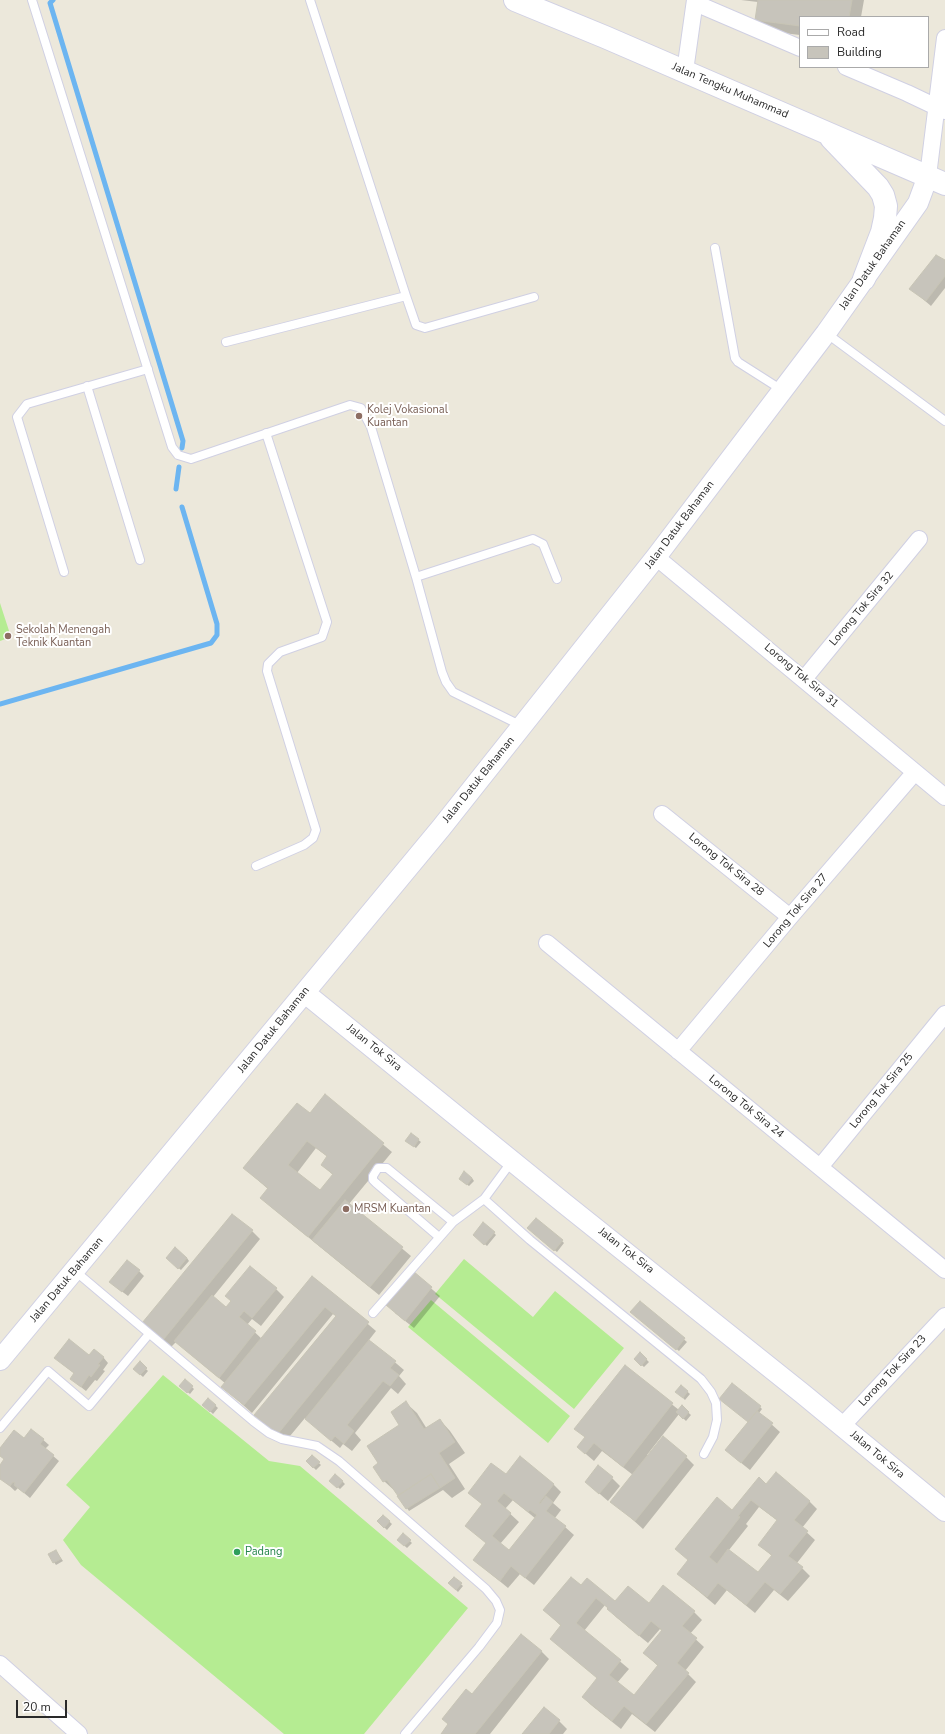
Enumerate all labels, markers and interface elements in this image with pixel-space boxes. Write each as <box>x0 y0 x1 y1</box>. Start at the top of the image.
legend <box>799 16 929 68</box>
text: Road <box>837 24 865 40</box>
text: Building <box>837 44 882 60</box>
street label: Jalan Tengku Muhammad <box>670 60 790 122</box>
street label: Jalan Datuk Bahaman <box>837 217 909 313</box>
place label: Kolej Vokasional Kuantan <box>367 403 448 429</box>
marker: Kolej Vokasional Kuantan <box>354 411 364 421</box>
street label: Jalan Datuk Bahaman <box>643 478 717 572</box>
street label: Lorong Tok Sira 32 <box>827 569 897 649</box>
place label: Sekolah Menengah Teknik Kuantan <box>16 623 110 649</box>
marker: Sekolah Menengah Teknik Kuantan <box>3 631 13 641</box>
street label: Lorong Tok Sira 31 <box>761 641 841 711</box>
street label: Jalan Datuk Bahaman <box>440 734 518 826</box>
street label: Lorong Tok Sira 28 <box>686 831 766 899</box>
street label: Lorong Tok Sira 27 <box>761 871 831 951</box>
street label: Jalan Datuk Bahaman <box>235 984 313 1076</box>
street label: Jalan Tok Sira <box>344 1022 404 1074</box>
street label: Lorong Tok Sira 25 <box>848 1051 916 1131</box>
street label: Lorong Tok Sira 24 <box>706 1073 786 1141</box>
place label: MRSM Kuantan <box>354 1202 431 1216</box>
marker: MRSM Kuantan <box>341 1204 351 1214</box>
street label: Jalan Tok Sira <box>596 1225 656 1277</box>
street label: Jalan Datuk Bahaman <box>28 1235 106 1325</box>
street label: Lorong Tok Sira 23 <box>857 1333 929 1409</box>
street label: Jalan Tok Sira <box>847 1428 907 1482</box>
place label: Padang <box>245 1545 282 1559</box>
marker: Padang <box>232 1547 242 1557</box>
scale bar <box>18 1692 69 1718</box>
text: 20 m <box>23 1699 51 1715</box>

